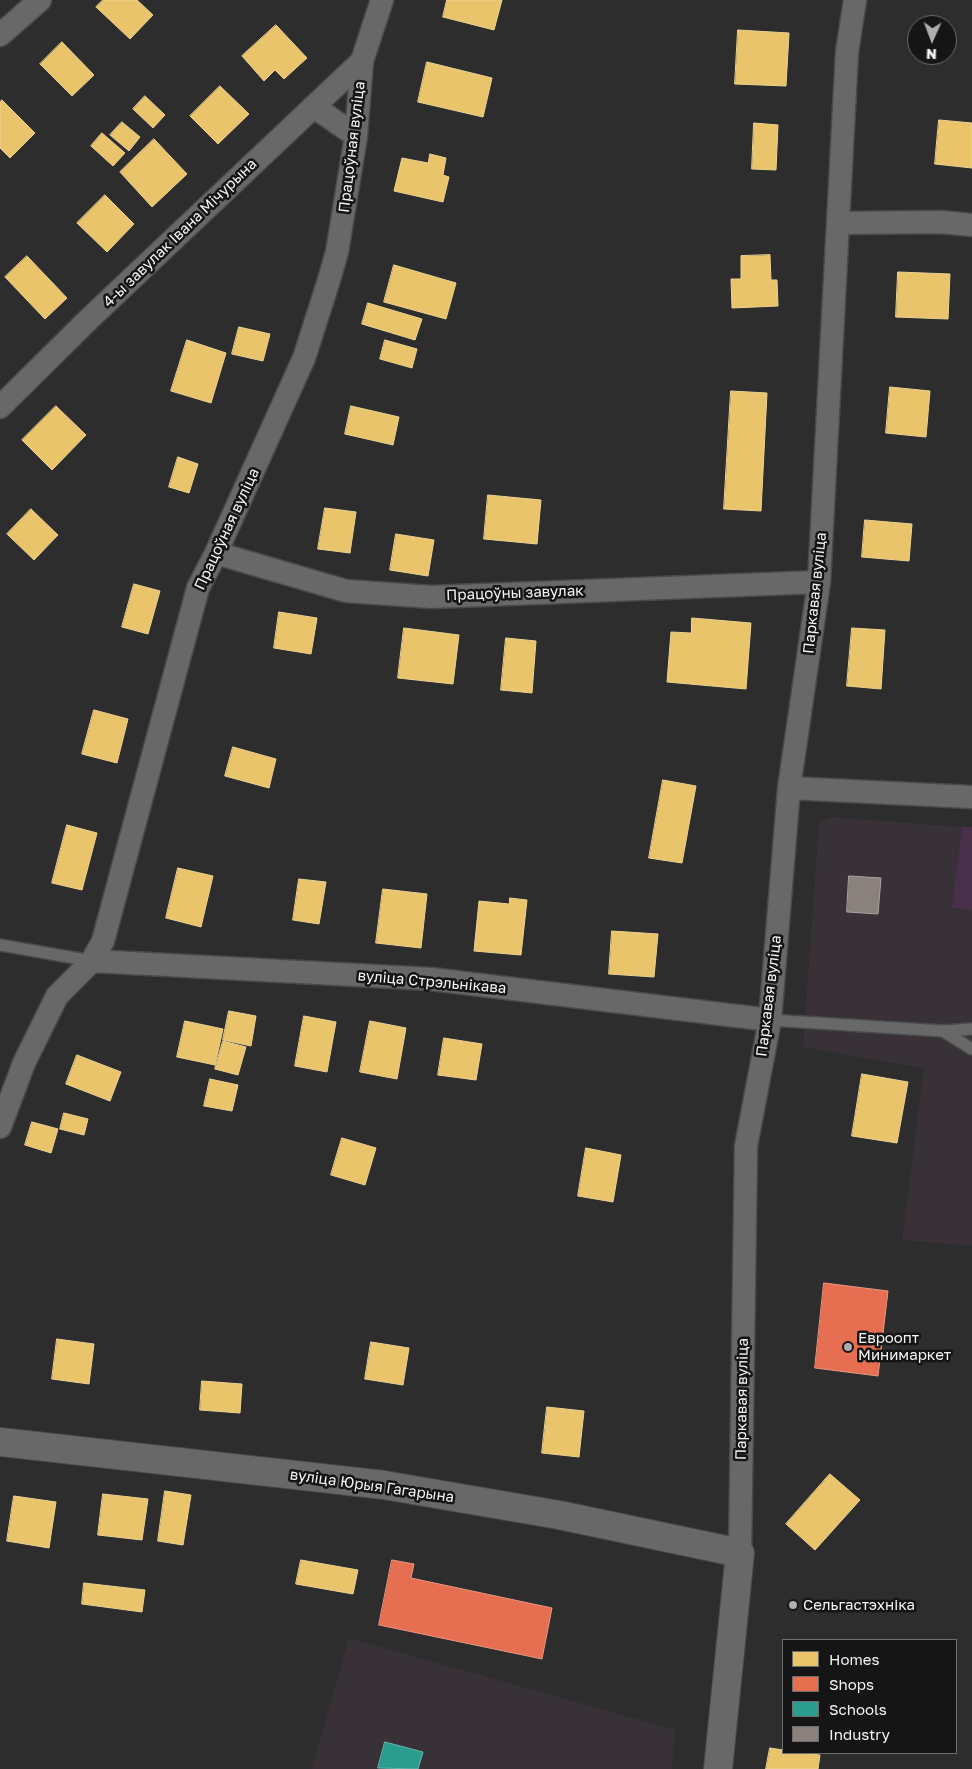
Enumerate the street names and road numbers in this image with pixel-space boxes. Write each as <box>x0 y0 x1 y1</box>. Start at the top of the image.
street label: Працоўная вуліца <box>335 80 369 214</box>
street label: 4-ы завулак Івана Мічурына <box>100 155 260 311</box>
street label: Працоўная вуліца <box>191 465 263 593</box>
street label: Паркавая вуліца <box>800 531 830 655</box>
street label: Працоўны завулак <box>446 582 584 604</box>
street label: Паркавая вуліца <box>753 934 785 1058</box>
street label: вуліца Стрэльнікава <box>357 967 507 997</box>
street label: Паркавая вуліца <box>732 1338 752 1460</box>
street label: вуліца Юрыя Гагарына <box>289 1466 455 1506</box>

